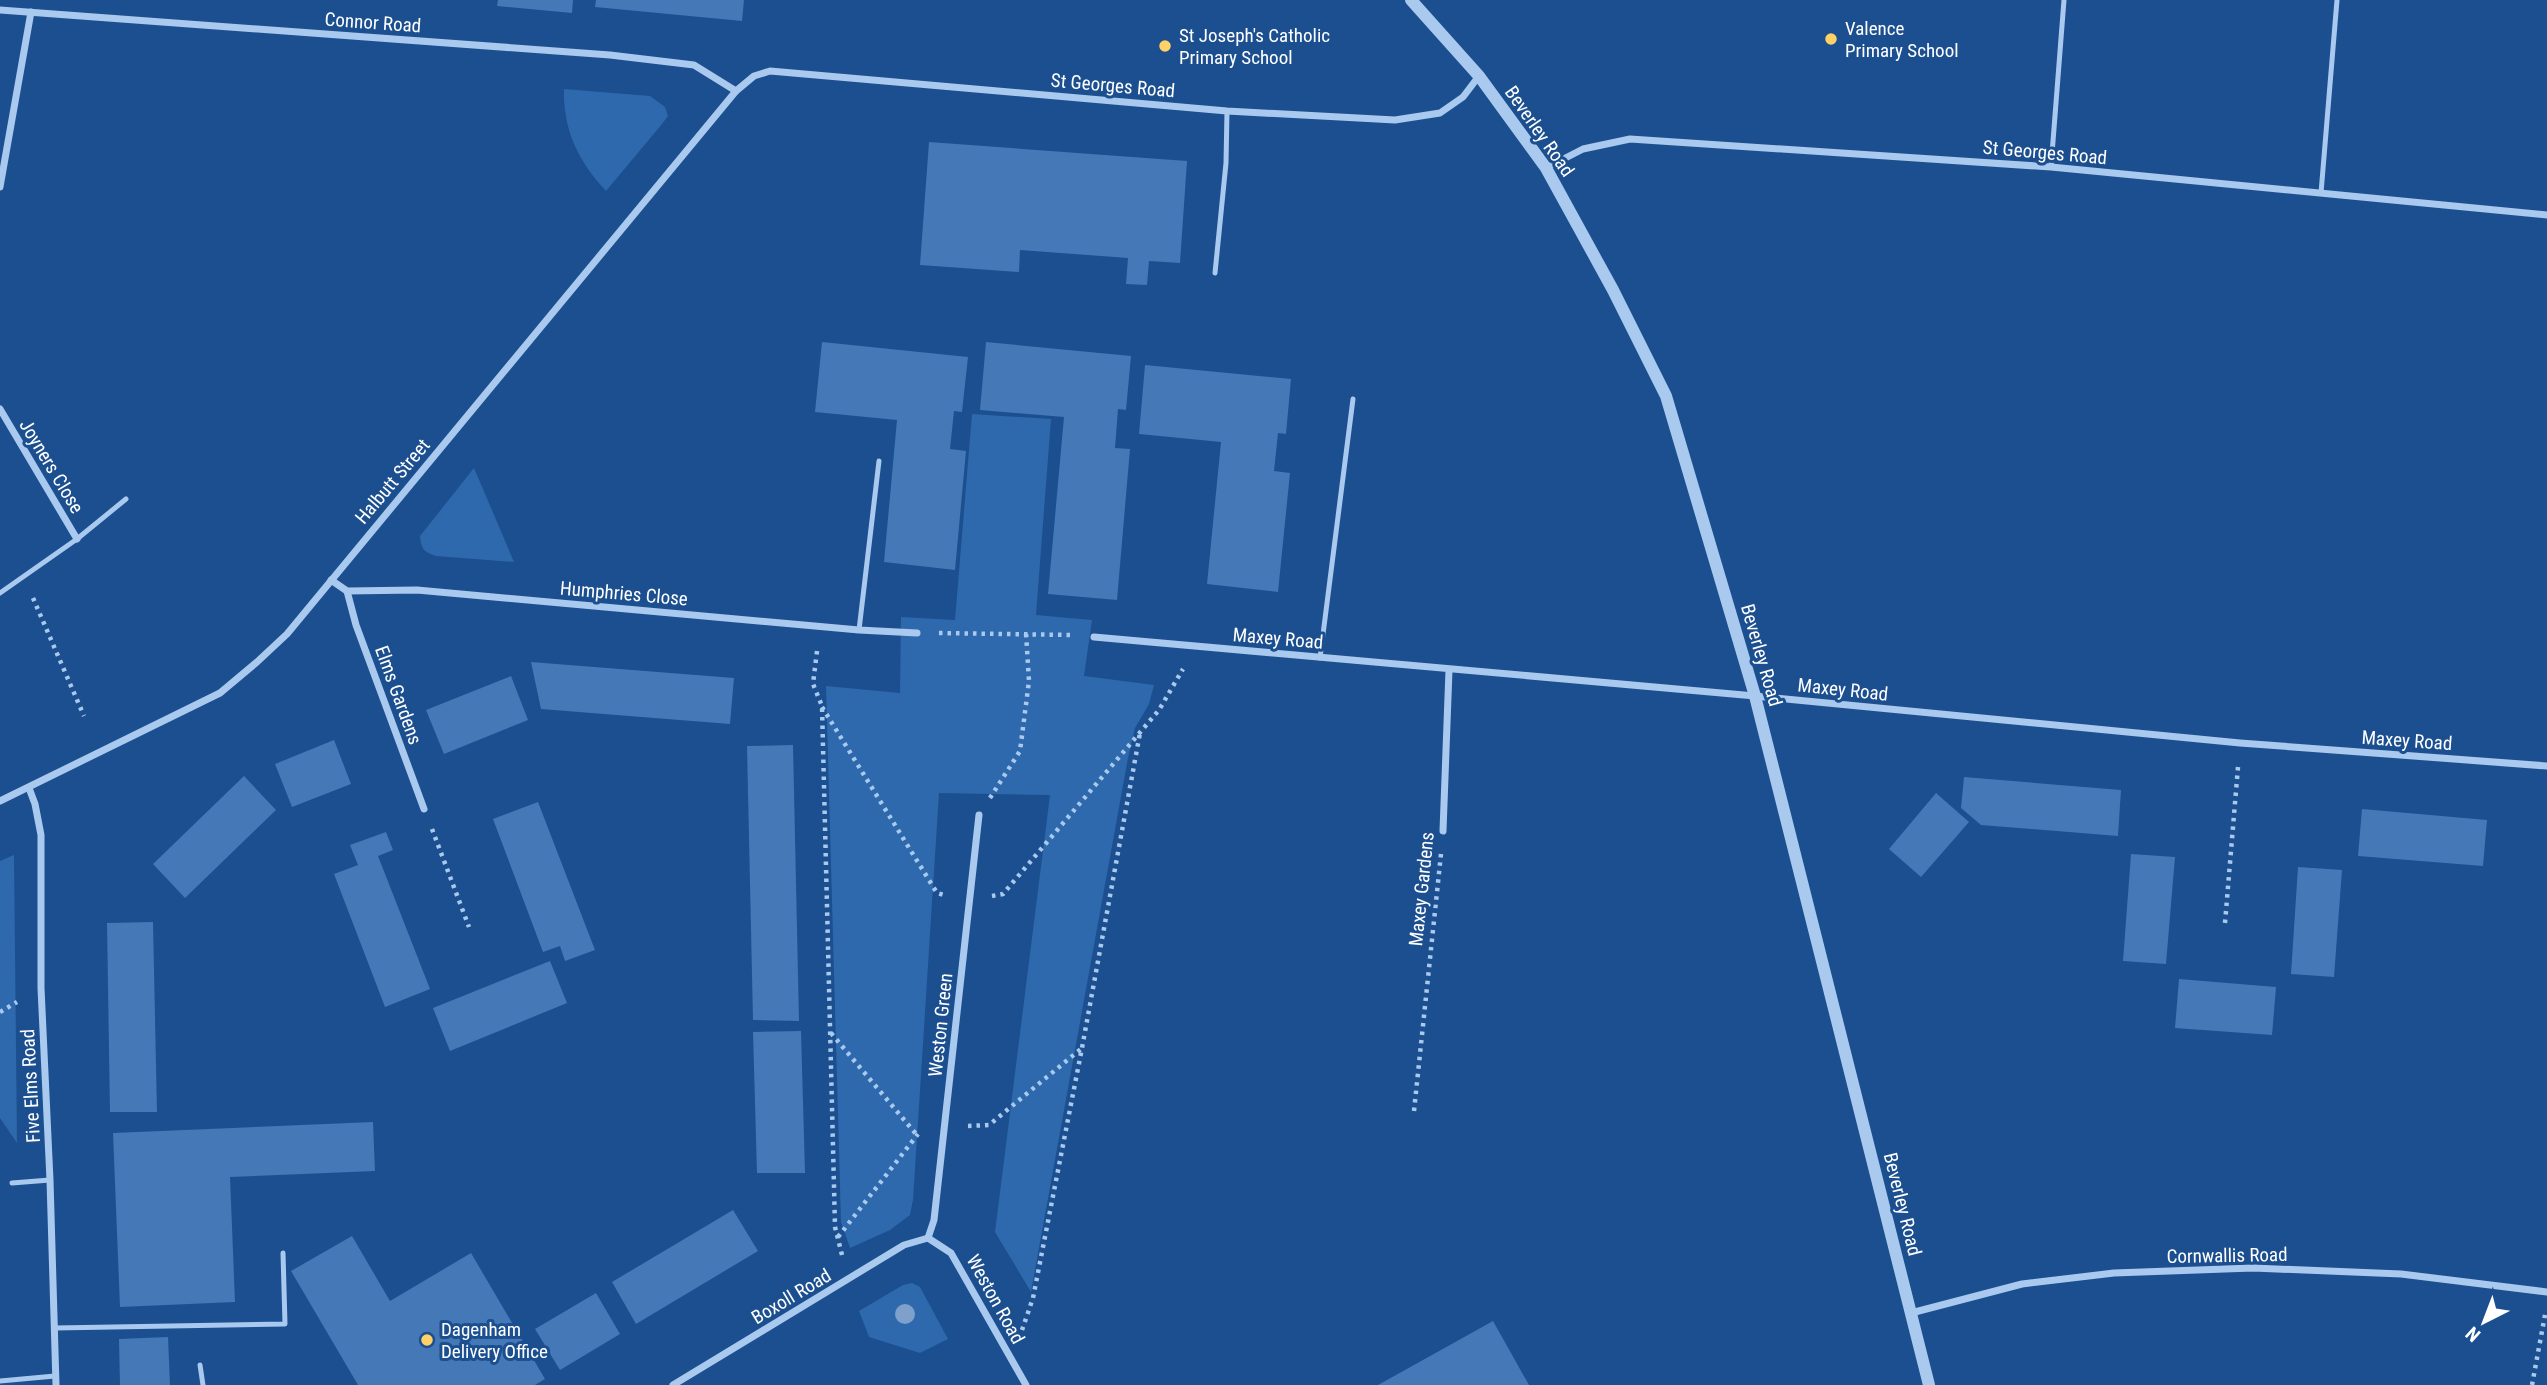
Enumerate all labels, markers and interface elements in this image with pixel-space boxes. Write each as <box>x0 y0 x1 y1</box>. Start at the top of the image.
street label: Connor Road <box>324 8 422 37</box>
place label: Valence Primary School <box>1845 17 1959 62</box>
place label: St Joseph's Catholic Primary School <box>1179 24 1330 69</box>
marker: Valence Primary School <box>1823 31 1839 47</box>
marker: St Joseph's Catholic Primary School <box>1157 38 1173 54</box>
street label: St Georges Road <box>1050 69 1176 102</box>
street label: Beverley Road <box>1500 82 1579 181</box>
street label: St Georges Road <box>1982 136 2108 169</box>
street label: Joyners Close <box>15 415 89 518</box>
street label: Halbutt Street <box>350 434 435 529</box>
street label: Humphries Close <box>559 576 689 611</box>
street label: Beverley Road <box>1736 601 1787 709</box>
street label: Maxey Road <box>1232 623 1324 654</box>
street label: Elms Gardens <box>370 643 427 748</box>
street label: Maxey Road <box>1797 673 1889 706</box>
street label: Maxey Road <box>2361 726 2453 755</box>
street label: Maxey Gardens <box>1404 831 1439 947</box>
street label: Weston Green <box>924 972 957 1078</box>
street label: Five Elms Road <box>16 1028 45 1144</box>
street label: Beverley Road <box>1879 1150 1926 1258</box>
street label: Cornwallis Road <box>2166 1243 2288 1268</box>
street label: Weston Road <box>962 1251 1029 1348</box>
street label: Boxoll Road <box>747 1264 835 1329</box>
north arrow <box>2449 1287 2519 1357</box>
place label: Dagenham Delivery Office <box>441 1318 548 1363</box>
text: N <box>2461 1322 2485 1347</box>
marker: Dagenham Delivery Office <box>419 1332 435 1348</box>

